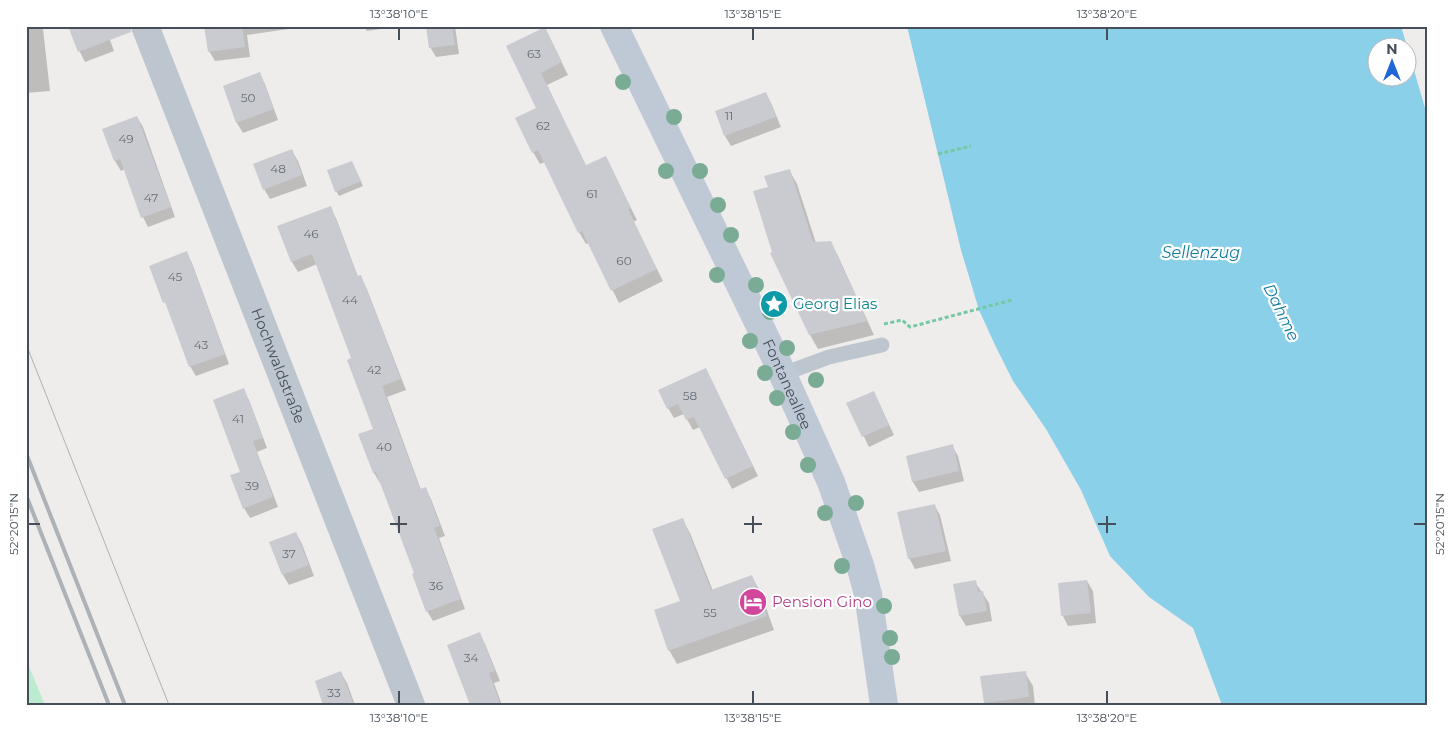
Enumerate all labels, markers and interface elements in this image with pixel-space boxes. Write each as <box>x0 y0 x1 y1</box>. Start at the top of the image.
text: 13°38'10"E <box>370 6 428 21</box>
text: 13°38'15"E <box>724 6 782 21</box>
text: 13°38'20"E <box>1077 6 1137 21</box>
north arrow <box>1366 38 1416 88</box>
text: N <box>1386 40 1398 58</box>
house number: 63 <box>527 46 541 61</box>
house number: 50 <box>241 90 255 105</box>
house number: 11 <box>725 108 733 123</box>
house number: 62 <box>536 118 550 133</box>
house number: 49 <box>118 131 134 146</box>
house number: 48 <box>270 161 286 176</box>
house number: 61 <box>586 186 598 201</box>
house number: 47 <box>144 190 158 205</box>
house number: 46 <box>303 226 319 241</box>
water label: Sellenzug <box>1162 243 1240 262</box>
house number: 60 <box>616 253 632 268</box>
house number: 45 <box>168 269 183 284</box>
water label: Dahme <box>1260 280 1304 344</box>
place icon: Georg Elias <box>759 289 789 319</box>
house number: 44 <box>342 292 358 307</box>
place label: Georg Elias <box>793 294 877 313</box>
street label: Hochwaldstraße <box>247 305 310 426</box>
street label: Fontaneallee <box>759 336 816 432</box>
house number: 43 <box>194 337 208 352</box>
house number: 42 <box>367 362 382 377</box>
house number: 58 <box>683 388 698 403</box>
house number: 41 <box>232 411 244 426</box>
house number: 40 <box>376 439 392 454</box>
house number: 39 <box>245 478 259 493</box>
text: 52°20'15"N <box>6 493 21 555</box>
text: 52°20'15"N <box>1432 493 1447 555</box>
house number: 37 <box>282 546 296 561</box>
house number: 36 <box>429 578 443 593</box>
hotel icon: Pension Gino <box>738 587 768 617</box>
place label: Pension Gino <box>772 592 872 611</box>
house number: 55 <box>703 605 717 620</box>
house number: 34 <box>464 650 478 665</box>
house number: 33 <box>327 685 341 700</box>
text: 13°38'10"E <box>370 710 428 725</box>
text: 13°38'15"E <box>724 710 782 725</box>
text: 13°38'20"E <box>1077 710 1137 725</box>

